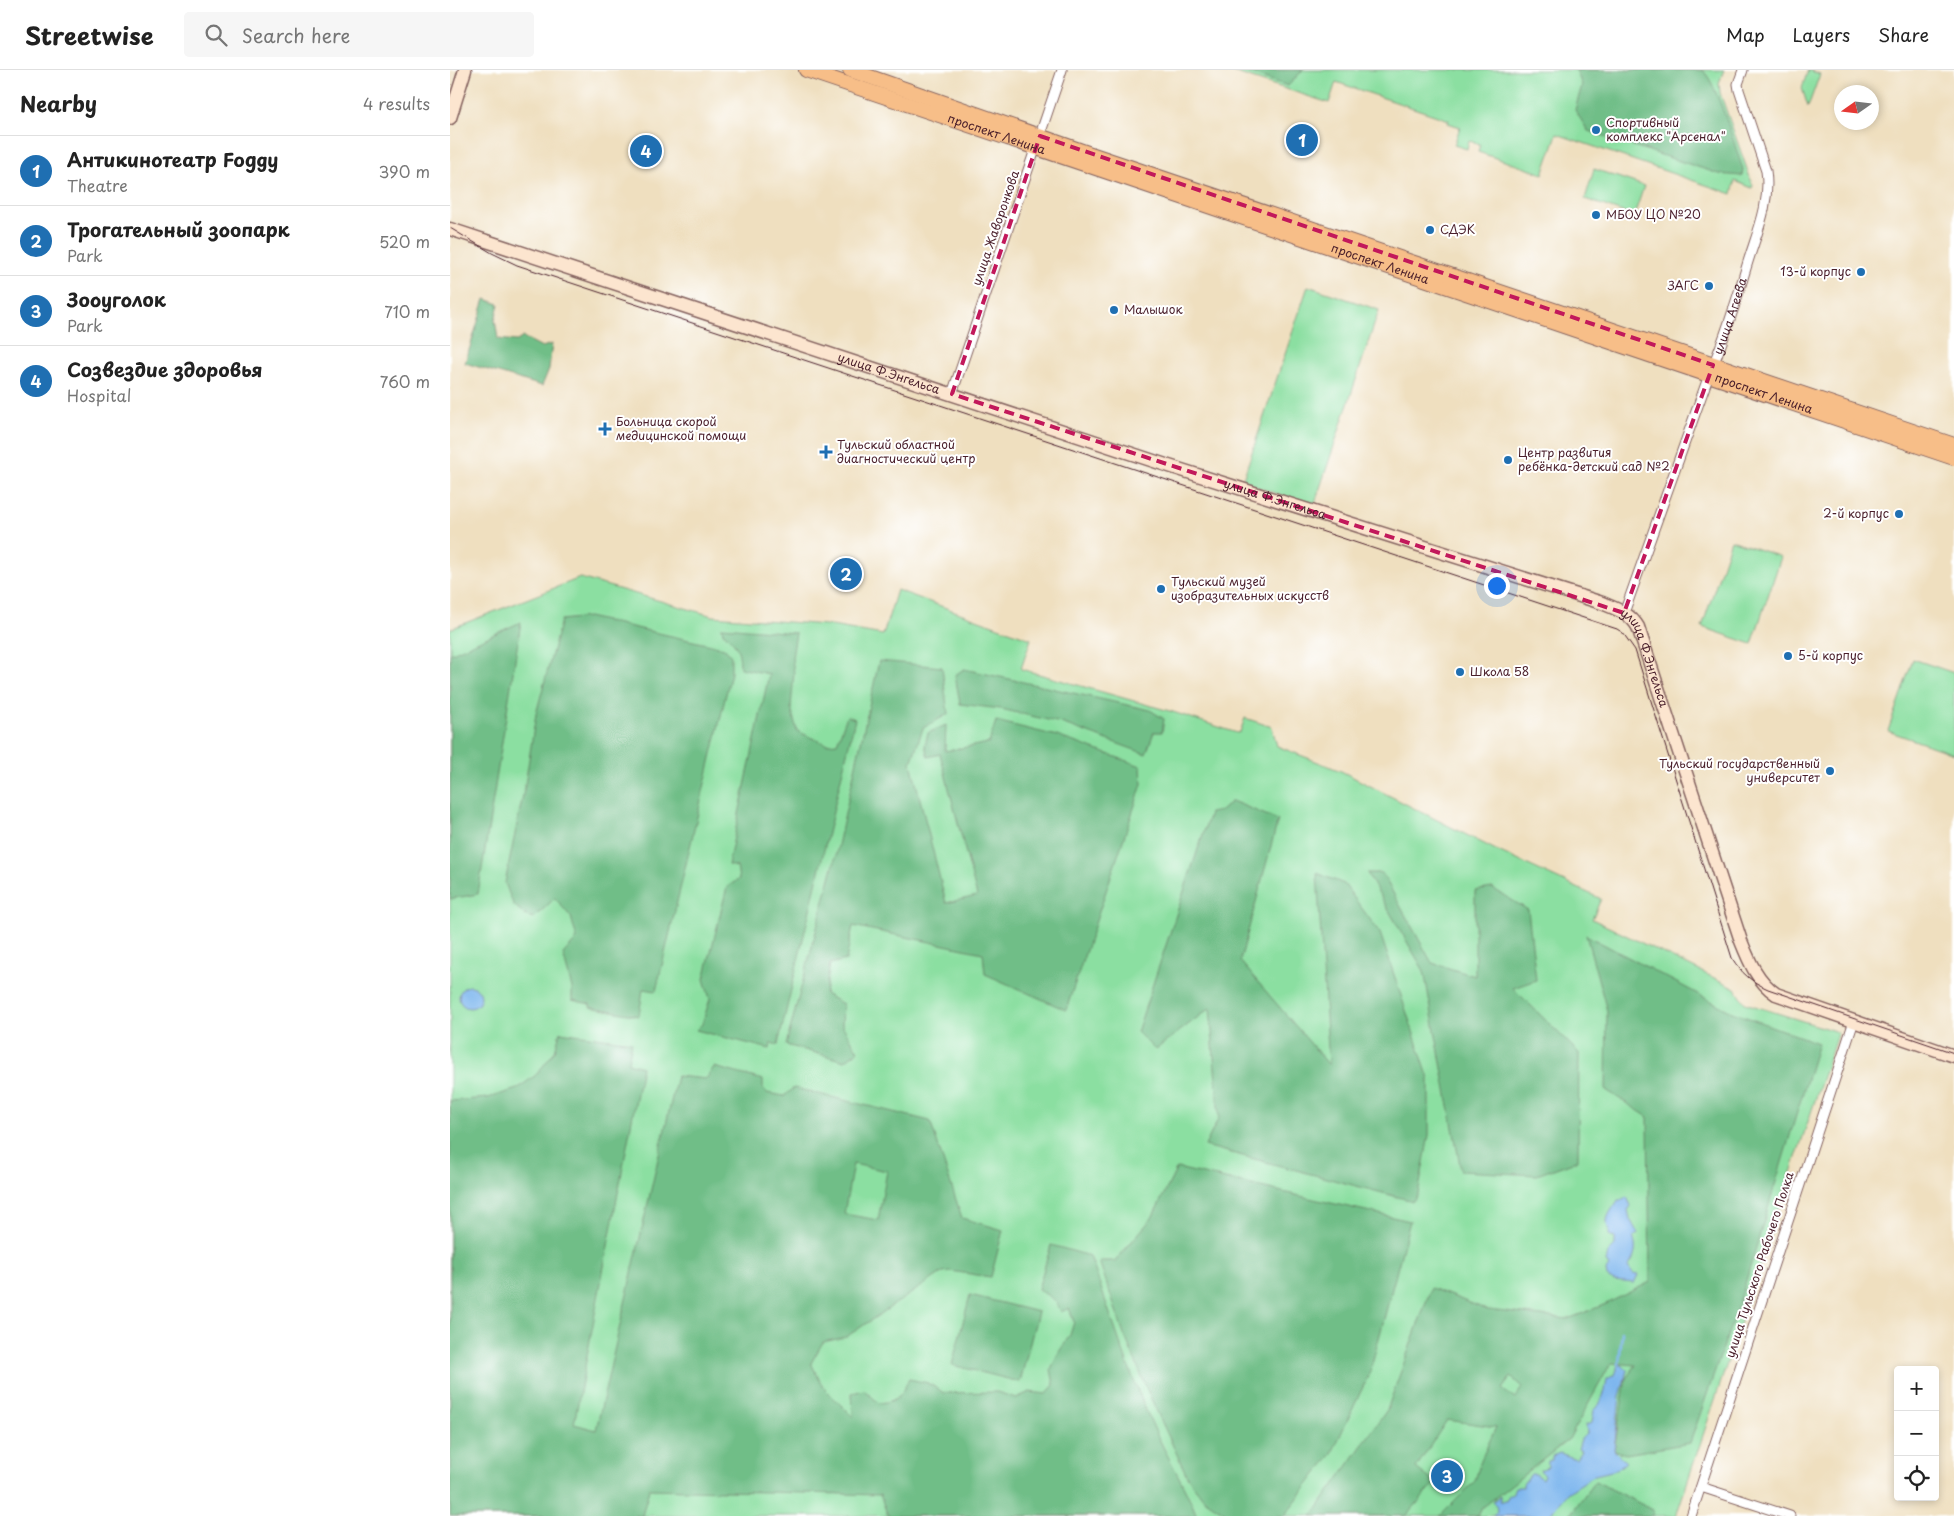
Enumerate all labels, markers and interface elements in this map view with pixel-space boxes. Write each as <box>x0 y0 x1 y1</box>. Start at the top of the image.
search box <box>184 12 534 57</box>
text: Streetwise <box>25 17 154 53</box>
icon: search <box>202 21 230 49</box>
text: Search here <box>242 21 350 49</box>
text: Map <box>1726 21 1765 48</box>
text: Layers <box>1793 21 1850 48</box>
text: Share <box>1878 21 1929 48</box>
north arrow <box>1834 85 1879 130</box>
text: Nearby <box>20 87 97 119</box>
text: 4 results <box>363 91 430 115</box>
street label: проспект Ленина <box>945 109 1048 158</box>
place label: Спортивный комплекс "Арсенал" <box>1606 113 1726 145</box>
pin: 1 <box>1286 121 1318 159</box>
marker: Спортивный комплекс "Арсенал" <box>1590 124 1602 136</box>
pin: 4 <box>630 132 662 170</box>
text: Антикинотеатр Foggy <box>67 145 278 173</box>
text: 1 <box>32 159 40 183</box>
text: 390 m <box>379 159 430 183</box>
street label: улица Жаворонкова <box>967 167 1023 288</box>
text: Theatre <box>67 173 128 197</box>
place label: МБОУ ЦО №20 <box>1606 205 1701 223</box>
marker: МБОУ ЦО №20 <box>1590 209 1602 221</box>
text: Трогательный зоопарк <box>67 215 290 243</box>
place label: СДЭК <box>1440 220 1475 238</box>
marker: СДЭК <box>1424 224 1436 236</box>
text: 2 <box>30 229 42 253</box>
text: 520 m <box>379 229 430 253</box>
street label: проспект Ленина <box>1329 238 1432 288</box>
text: Park <box>67 243 103 267</box>
place label: 13-й корпус <box>1780 262 1851 280</box>
marker: 13-й корпус <box>1855 266 1867 278</box>
street label: улица Агеева <box>1708 275 1751 357</box>
place label: ЗАГС <box>1667 276 1699 294</box>
marker: ЗАГС <box>1703 280 1715 292</box>
text: Зооуголок <box>67 285 166 313</box>
text: 3 <box>31 299 41 323</box>
text: 710 m <box>384 299 430 323</box>
place label: Малышок <box>1124 300 1183 318</box>
marker: Малышок <box>1108 304 1120 316</box>
text: Park <box>67 313 103 337</box>
street label: улица Ф.Энгельса <box>836 347 943 398</box>
text: Созвездие здоровья <box>67 355 263 383</box>
street label: проспект Ленина <box>1713 368 1816 418</box>
text: 4 <box>31 369 41 393</box>
text: 760 m <box>380 369 430 393</box>
text: Hospital <box>67 383 131 407</box>
place label: Больница скорой медицинской помощи <box>616 412 746 444</box>
marker: Больница скорой медицинской помощи <box>598 422 612 436</box>
place label: Тульский областной диагностический центр <box>837 435 976 467</box>
place label: Центр развития ребёнка-детский сад №2 <box>1518 443 1670 475</box>
marker: Тульский областной диагностический центр <box>819 445 833 459</box>
marker: Центр развития ребёнка-детский сад №2 <box>1502 454 1514 466</box>
street label: улица Ф.Энгельса <box>1221 474 1329 523</box>
place label: 2-й корпус <box>1823 504 1889 522</box>
marker: 2-й корпус <box>1893 508 1905 520</box>
pin: 2 <box>830 555 862 593</box>
place label: Тульский музей изобразительных искусств <box>1171 572 1329 604</box>
your location <box>1484 573 1510 599</box>
marker: Тульский музей изобразительных искусств <box>1155 583 1167 595</box>
street label: улица Ф.Энгельса <box>1617 603 1674 710</box>
place label: 5-й корпус <box>1798 646 1863 664</box>
marker: 5-й корпус <box>1782 650 1794 662</box>
place label: Школа 58 <box>1470 662 1529 680</box>
marker: Школа 58 <box>1454 666 1466 678</box>
place label: Тульский государственный университет <box>1659 754 1820 786</box>
marker: Тульский государственный университет <box>1824 765 1836 777</box>
street label: улица Тульского Рабочего Полка <box>1720 1169 1798 1360</box>
map controls <box>1894 1366 1939 1501</box>
button: + <box>1894 1366 1939 1411</box>
button: − <box>1894 1411 1939 1456</box>
button: locate <box>1894 1456 1939 1501</box>
pin: 3 <box>1431 1457 1463 1495</box>

